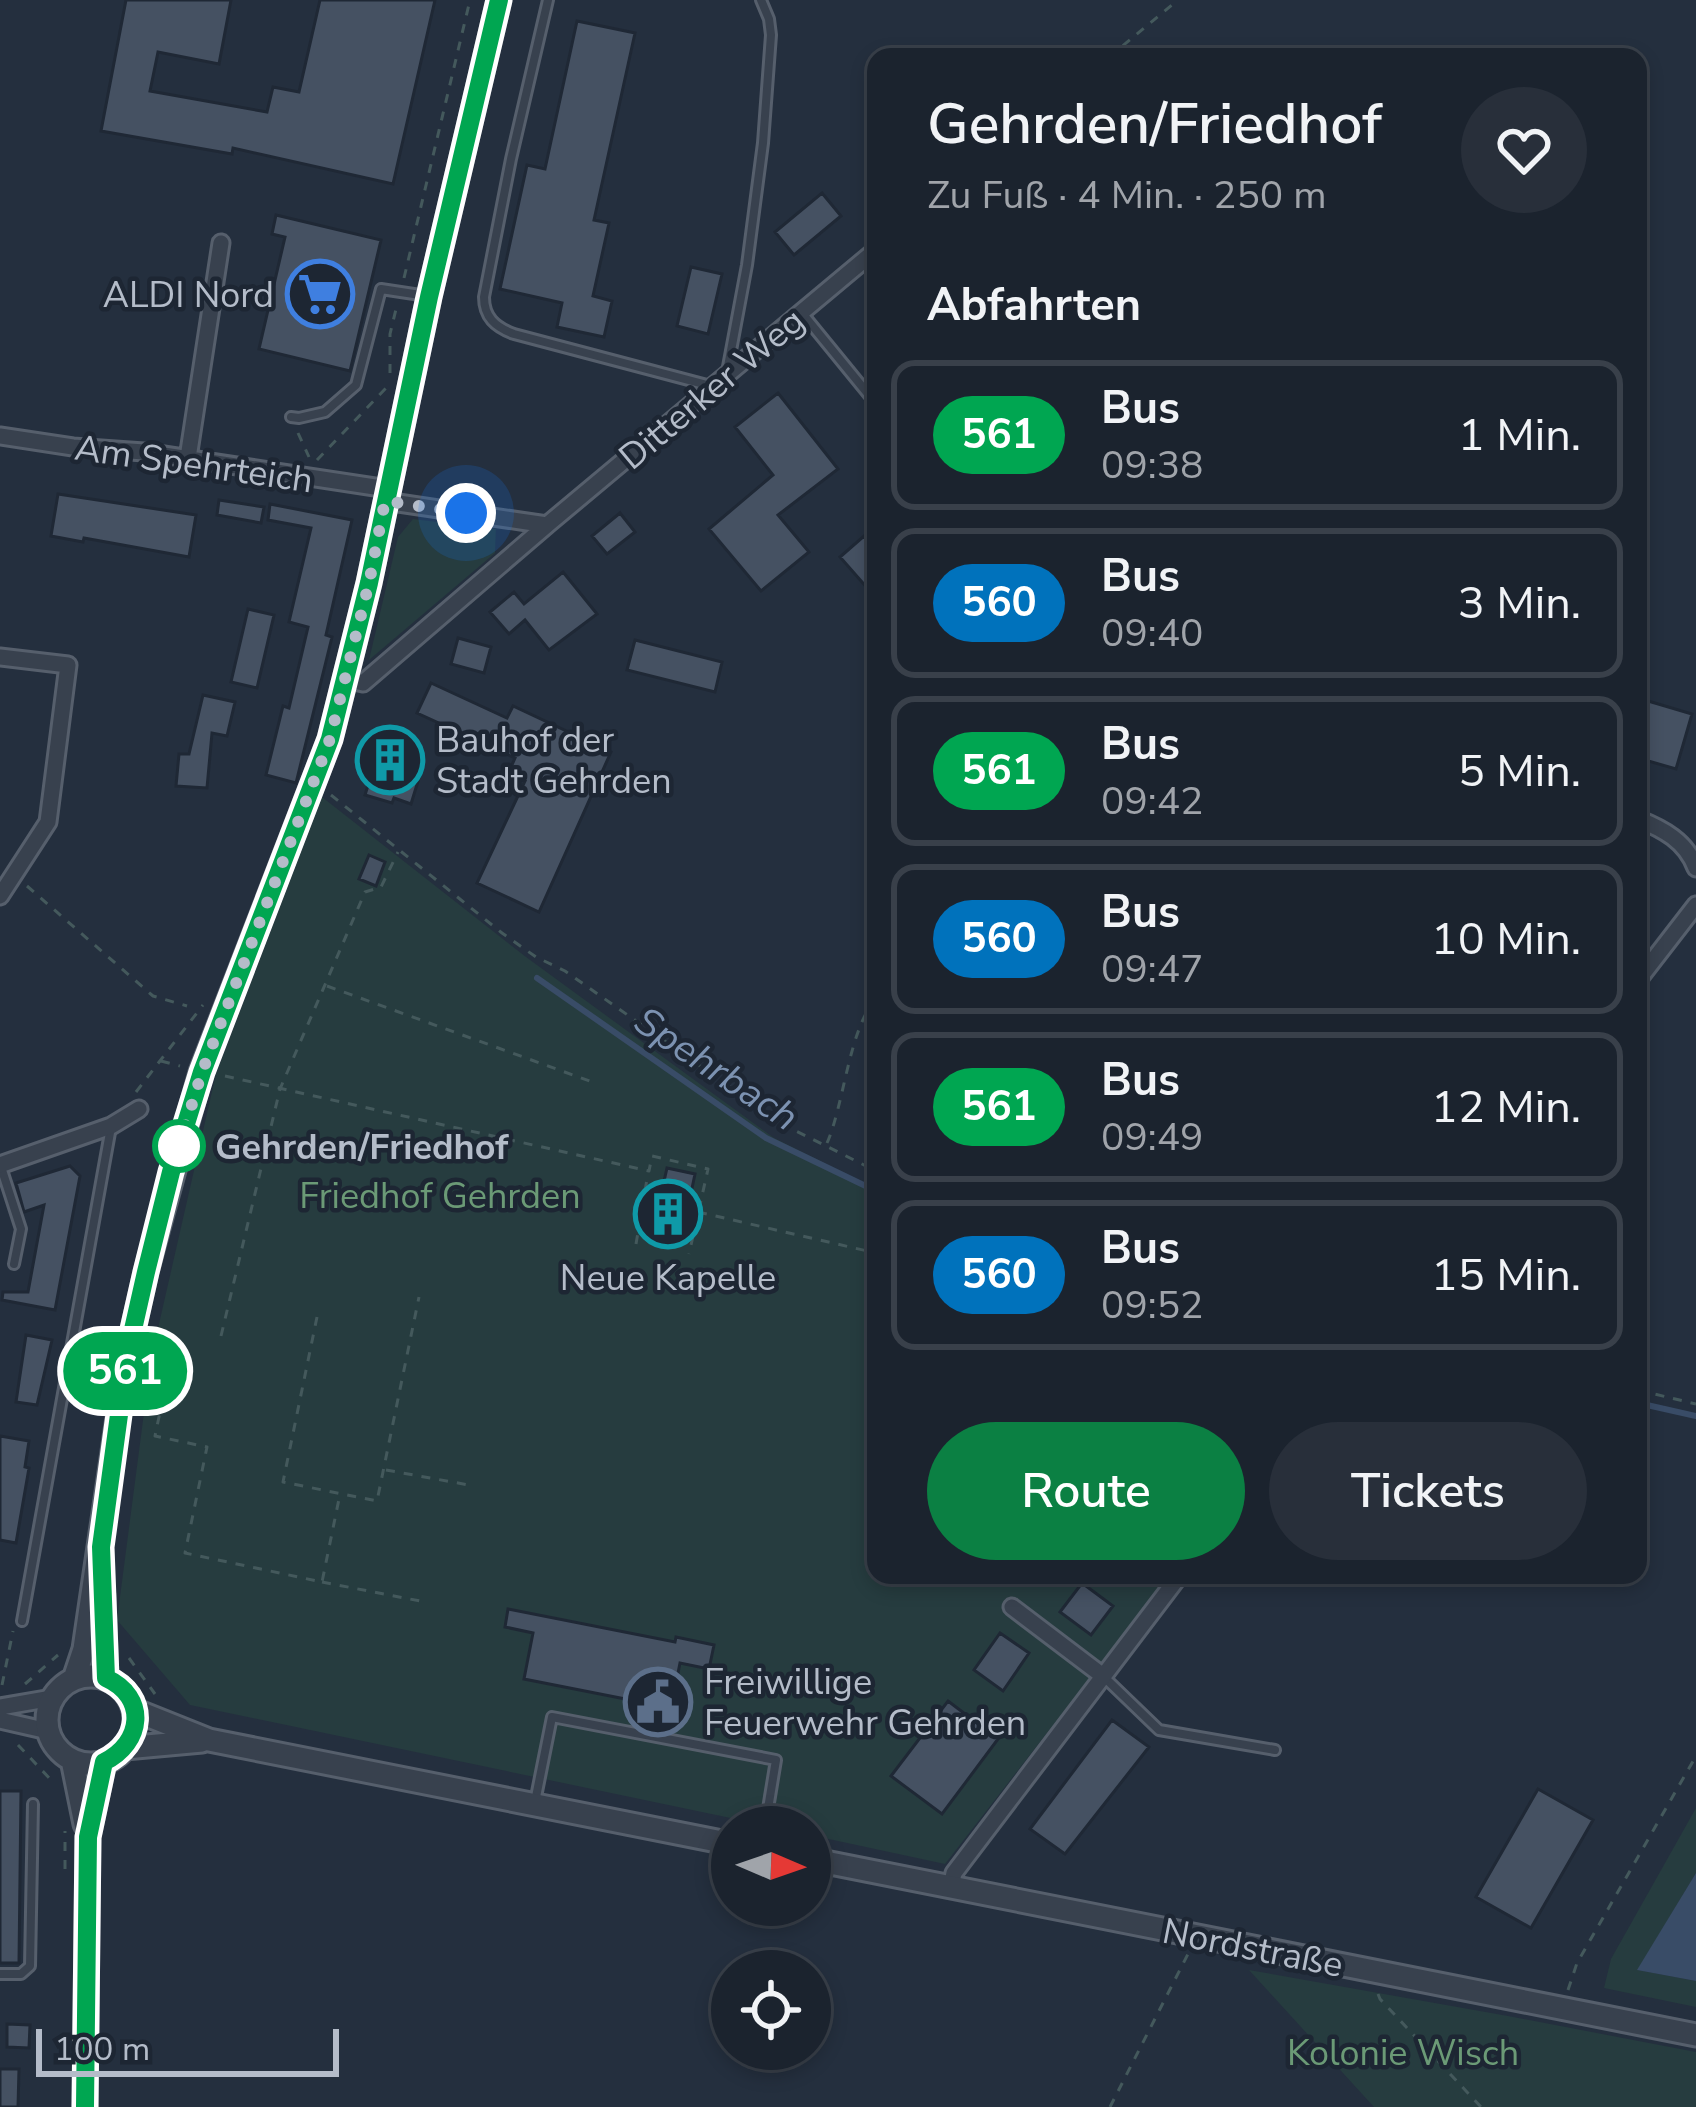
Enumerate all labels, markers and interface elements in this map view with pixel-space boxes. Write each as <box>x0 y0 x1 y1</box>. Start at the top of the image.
text: Gehrden/Friedhof <box>927 85 1382 163</box>
button: heart <box>1461 87 1587 213</box>
text: Zu Fuß · 4 Min. · 250 m <box>927 169 1327 222</box>
supermarket icon: ALDI Nord <box>285 259 355 329</box>
place label: ALDI Nord <box>103 271 274 320</box>
text: Abfahrten <box>927 275 1141 336</box>
street label: Ditterker Weg <box>609 297 815 481</box>
text: Bus <box>1101 378 1180 439</box>
text: 1 Min. <box>1458 405 1581 466</box>
text: 561 <box>961 406 1037 463</box>
street label: Am Spehrteich <box>72 424 316 505</box>
text: 09:38 <box>1101 439 1204 492</box>
your location <box>436 483 496 543</box>
text: Bus <box>1101 546 1180 607</box>
text: 3 Min. <box>1458 573 1581 634</box>
text: 560 <box>961 574 1037 631</box>
text: 09:40 <box>1101 607 1204 660</box>
text: Bus <box>1101 714 1180 775</box>
place label: Bauhof der Stadt Gehrden <box>436 716 672 806</box>
building icon: Bauhof der Stadt Gehrden <box>355 725 425 795</box>
text: 5 Min. <box>1458 741 1581 802</box>
text: 561 <box>961 742 1037 799</box>
text: 09:42 <box>1101 775 1204 828</box>
text: Bus <box>1101 882 1180 943</box>
text: 10 Min. <box>1431 909 1581 970</box>
text: 560 <box>961 910 1037 967</box>
text: 09:47 <box>1101 943 1204 996</box>
water label: Spehrbach <box>624 995 809 1144</box>
text: Bus <box>1101 1050 1180 1111</box>
text: 12 Min. <box>1431 1077 1581 1138</box>
text: 561 <box>961 1078 1037 1135</box>
text: 09:49 <box>1101 1111 1204 1164</box>
marker: Gehrden/Friedhof <box>154 1121 204 1171</box>
place label: Gehrden/Friedhof <box>215 1123 509 1172</box>
park label: Friedhof Gehrden <box>299 1172 581 1221</box>
building icon: Neue Kapelle <box>633 1179 703 1249</box>
text: Bus <box>1101 1218 1180 1279</box>
text: 15 Min. <box>1431 1245 1581 1306</box>
text: 560 <box>961 1246 1037 1303</box>
place label: Neue Kapelle <box>560 1254 776 1303</box>
text: 09:52 <box>1101 1279 1204 1332</box>
line badge: 561 <box>56 1332 194 1410</box>
text: 561 <box>87 1342 163 1399</box>
button: Route <box>927 1422 1245 1560</box>
button: Tickets <box>1269 1422 1587 1560</box>
place label: Freiwillige Feuerwehr Gehrden <box>704 1658 1026 1748</box>
public building icon: Freiwillige Feuerwehr Gehrden <box>623 1667 693 1737</box>
north arrow <box>711 1806 831 1926</box>
map controls <box>711 1806 831 2070</box>
street label: Nordstraße <box>1158 1907 1347 1990</box>
button: locate <box>711 1950 831 2070</box>
scale bar <box>36 2023 339 2076</box>
text: 100 m <box>54 2027 150 2072</box>
park label: Kolonie Wisch <box>1287 2029 1519 2078</box>

